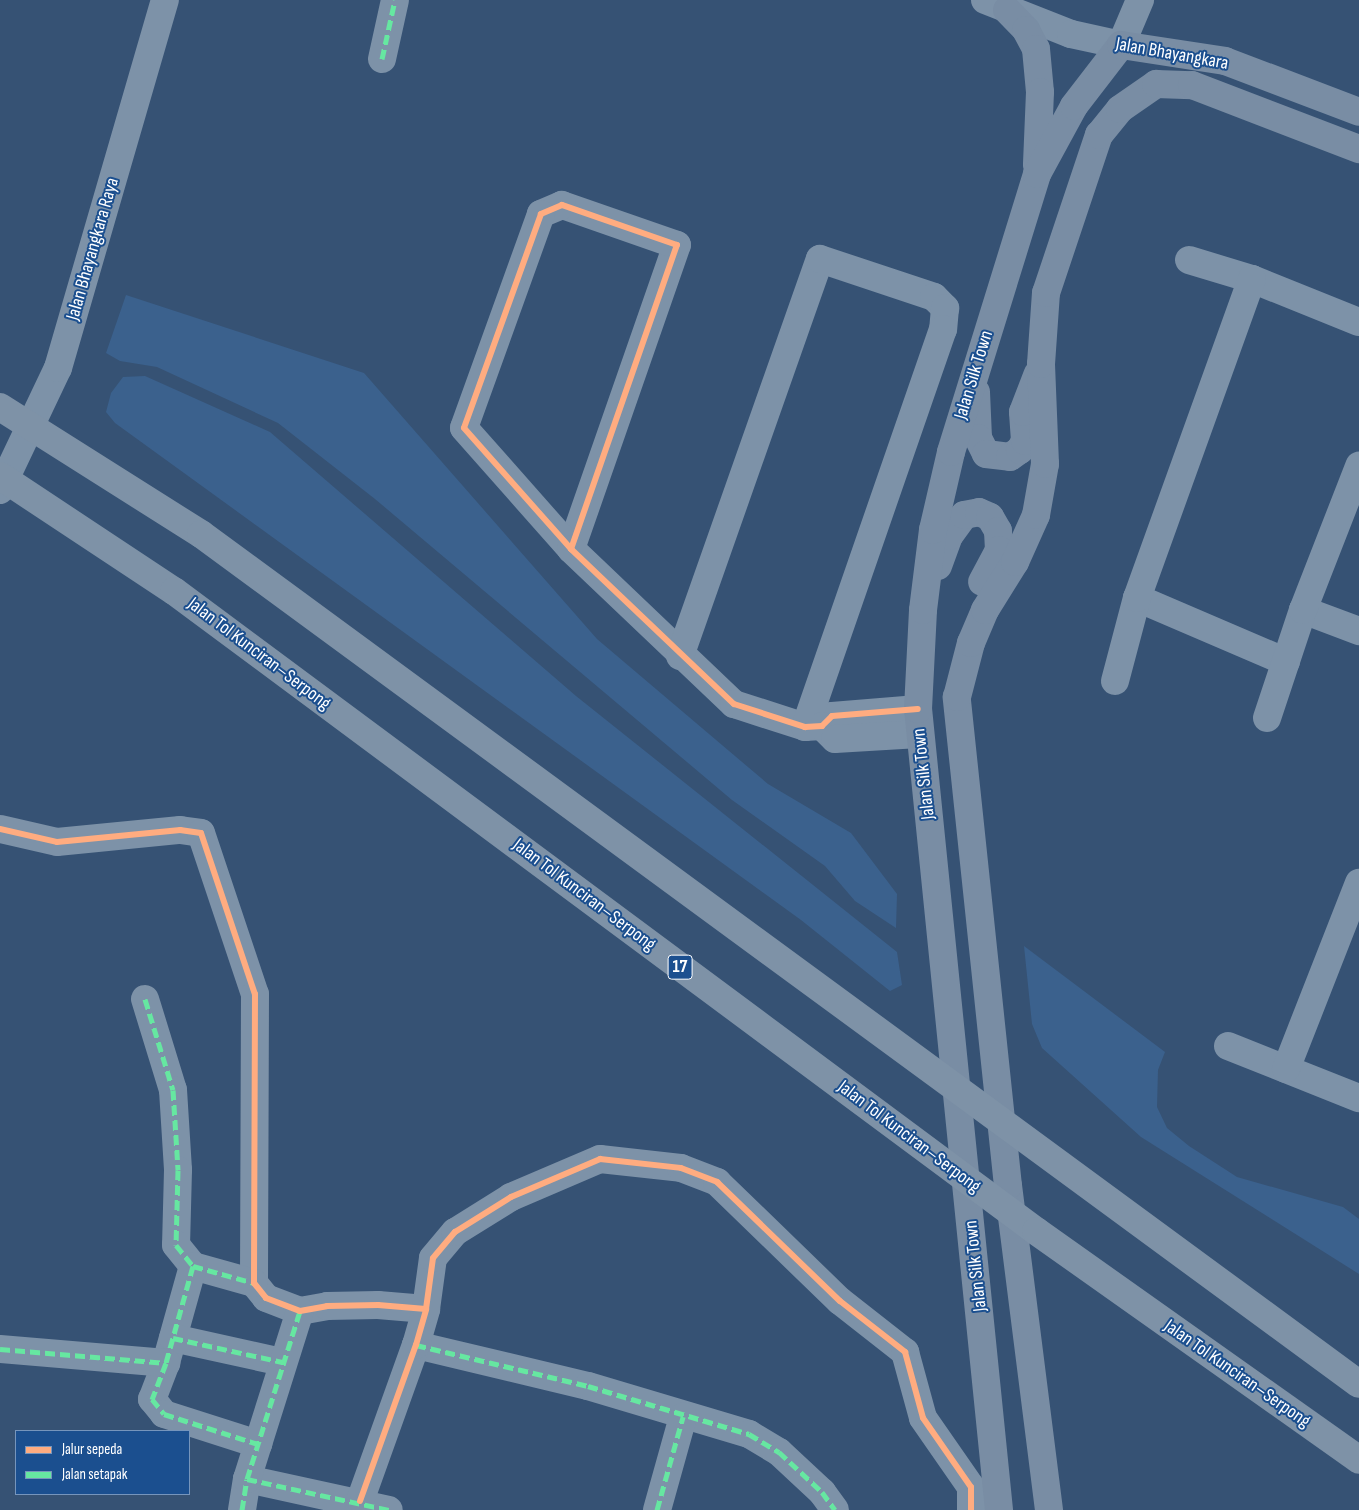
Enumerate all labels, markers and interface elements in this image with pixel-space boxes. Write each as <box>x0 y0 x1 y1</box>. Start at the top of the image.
street label: Jalan Bhayangkara <box>1114 33 1230 75</box>
street label: Jalan Bhayangkara Raya <box>62 175 124 323</box>
street label: Jalan Silk Town <box>950 328 998 422</box>
street label: Jalan Tol Kunciran–Serpong <box>183 593 335 715</box>
street label: Jalan Silk Town <box>908 727 940 821</box>
street label: Jalan Tol Kunciran–Serpong <box>508 834 660 956</box>
road number: 17 <box>668 952 692 982</box>
street label: Jalan Tol Kunciran–Serpong <box>833 1076 985 1198</box>
street label: Jalan Silk Town <box>960 1219 992 1313</box>
street label: Jalan Tol Kunciran–Serpong <box>1159 1315 1315 1433</box>
legend <box>15 1430 190 1495</box>
text: Jalur sepeda <box>62 1440 122 1459</box>
text: Jalan setapak <box>62 1465 128 1484</box>

